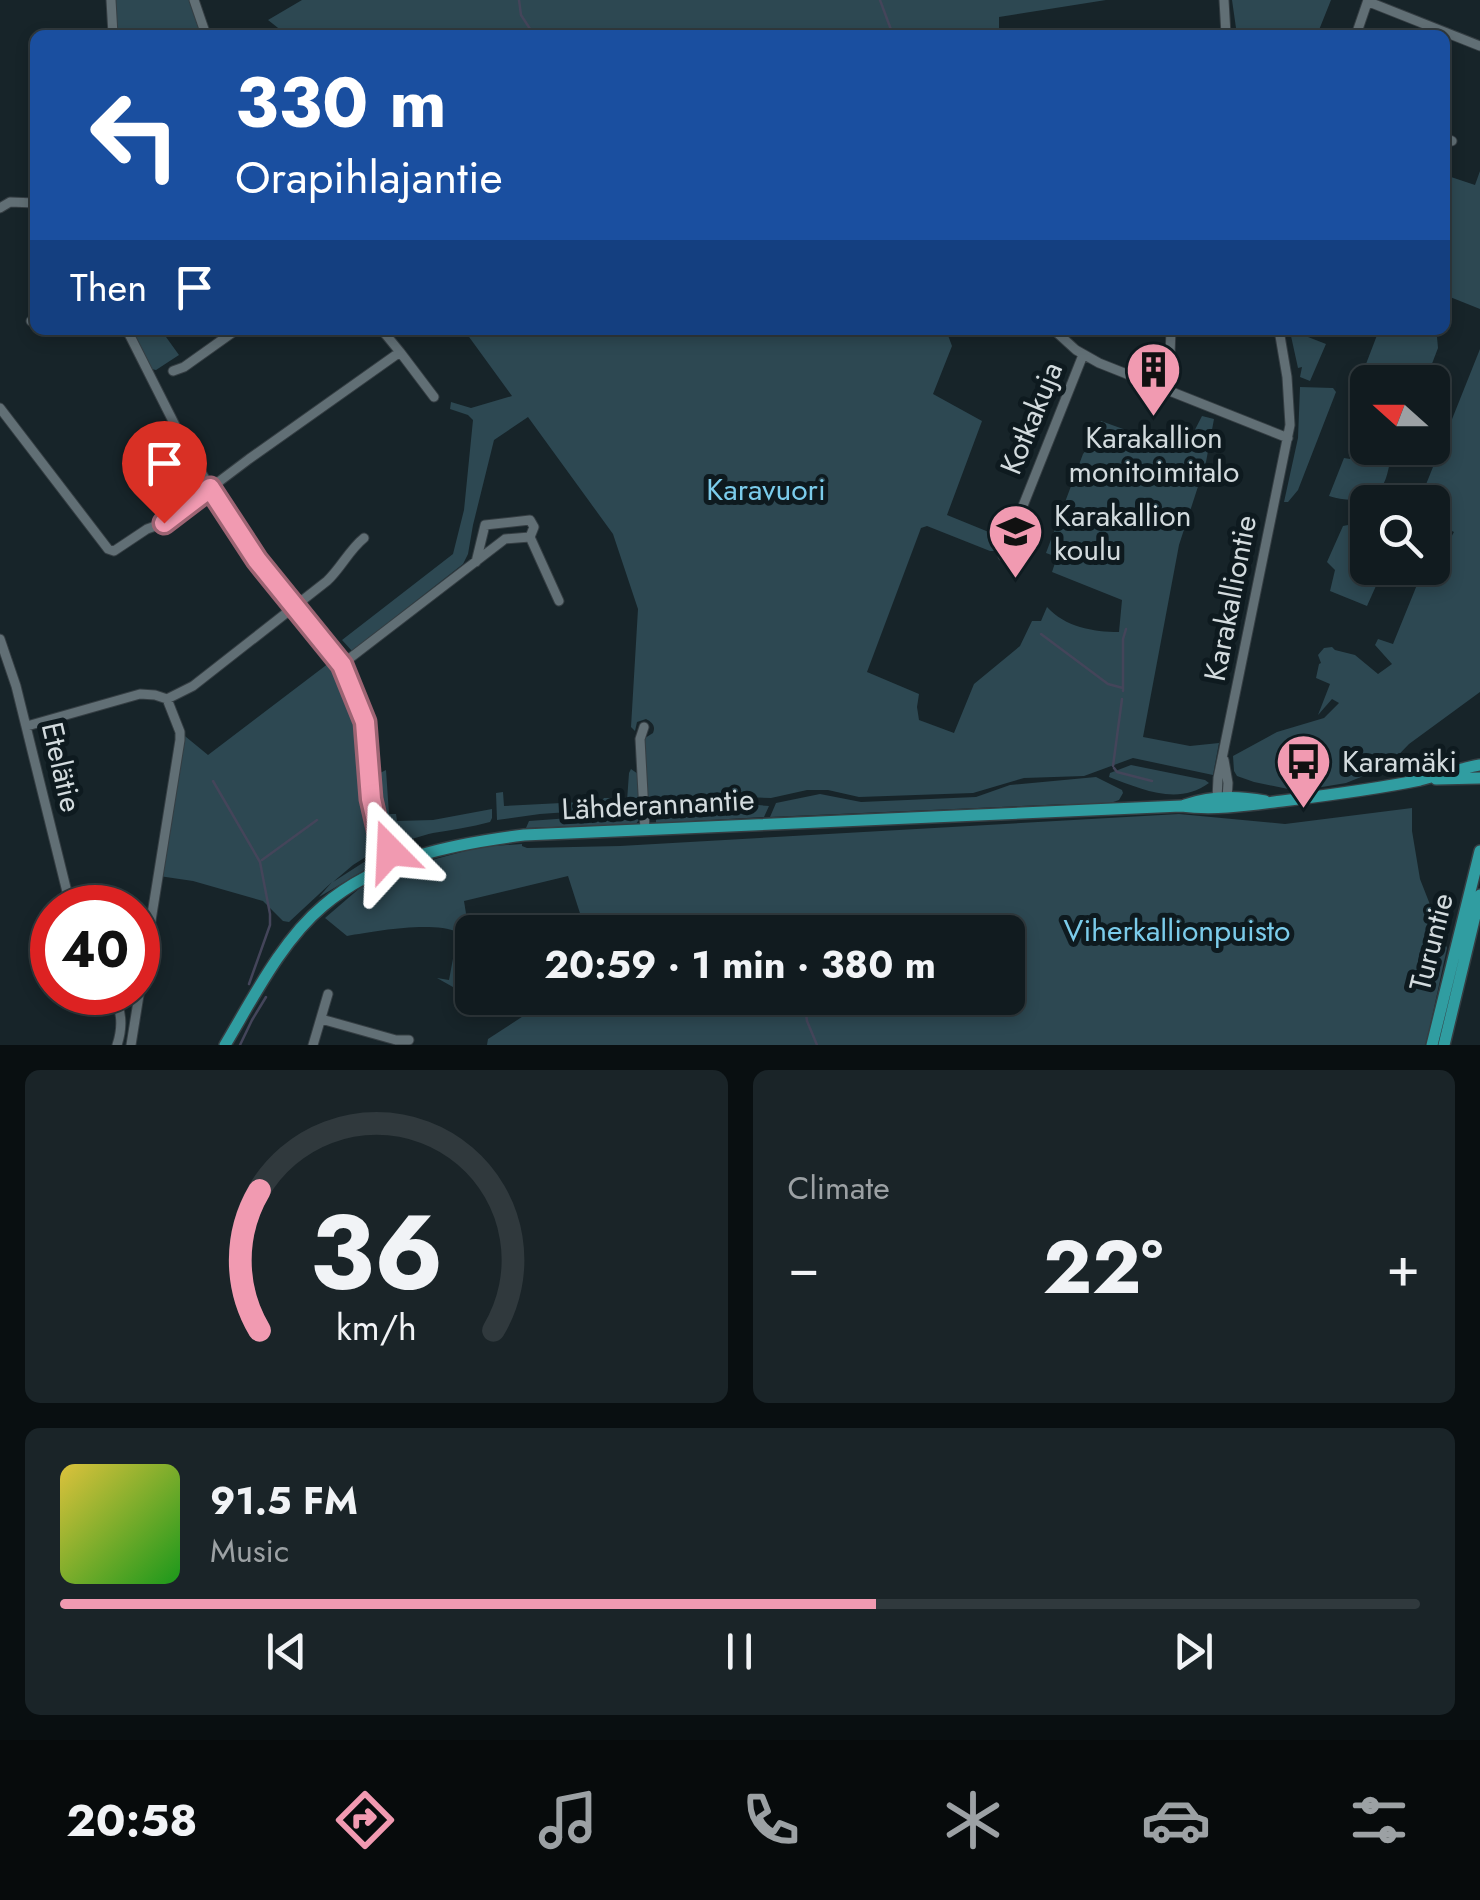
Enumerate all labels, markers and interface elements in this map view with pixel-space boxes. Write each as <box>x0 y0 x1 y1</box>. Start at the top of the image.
text: 330 m <box>235 52 447 153</box>
icon: left <box>70 70 200 200</box>
text: Orapihlajantie <box>235 145 503 210</box>
text: Then <box>70 260 147 315</box>
icon: arrive <box>167 260 222 315</box>
building icon: Karakallion monitoimitalo <box>1124 339 1184 418</box>
street label: Kotkakuja <box>989 355 1073 481</box>
north arrow <box>1350 365 1450 465</box>
map controls <box>1350 365 1450 585</box>
place label: Karakallion monitoimitalo <box>1069 416 1239 493</box>
pin <box>122 421 207 524</box>
icon: arrive <box>137 436 192 491</box>
park label: Karavuori <box>706 468 826 511</box>
button: search <box>1350 485 1450 585</box>
place label: Karakallion koulu <box>1054 494 1191 571</box>
school or university icon: Karakallion koulu <box>985 502 1045 581</box>
street label: Karakalliontie <box>1193 511 1267 685</box>
street label: Etelätie <box>31 718 93 816</box>
bus stop icon: Karamäki <box>1273 731 1333 810</box>
place label: Karamäki <box>1342 740 1457 783</box>
street label: Lähderannantie <box>560 777 756 831</box>
position arrow <box>338 799 442 903</box>
speed limit sign: 40 <box>30 885 160 1015</box>
street label: Turuntie <box>1398 889 1464 995</box>
park label: Viherkallionpuisto <box>1064 909 1290 952</box>
text: 20:59 · 1 min · 380 m <box>544 937 936 992</box>
text: Climate <box>788 1165 890 1211</box>
text: 36 <box>309 1177 443 1327</box>
text: 22° <box>1043 1213 1163 1321</box>
text: − <box>788 1227 820 1307</box>
text: + <box>1386 1227 1420 1307</box>
text: km/h <box>336 1302 417 1353</box>
text: 91.5 FM <box>210 1473 358 1528</box>
text: Music <box>210 1528 289 1574</box>
icon: previous <box>259 1624 314 1679</box>
icon: pause <box>712 1624 767 1679</box>
icon: next <box>1166 1624 1221 1679</box>
icon: directions <box>330 1785 400 1855</box>
icon: music <box>533 1785 603 1855</box>
icon: phone <box>736 1785 806 1855</box>
icon: climate <box>938 1785 1008 1855</box>
icon: car <box>1141 1785 1211 1855</box>
icon: filters <box>1344 1785 1414 1855</box>
text: 20:58 <box>66 1788 197 1853</box>

